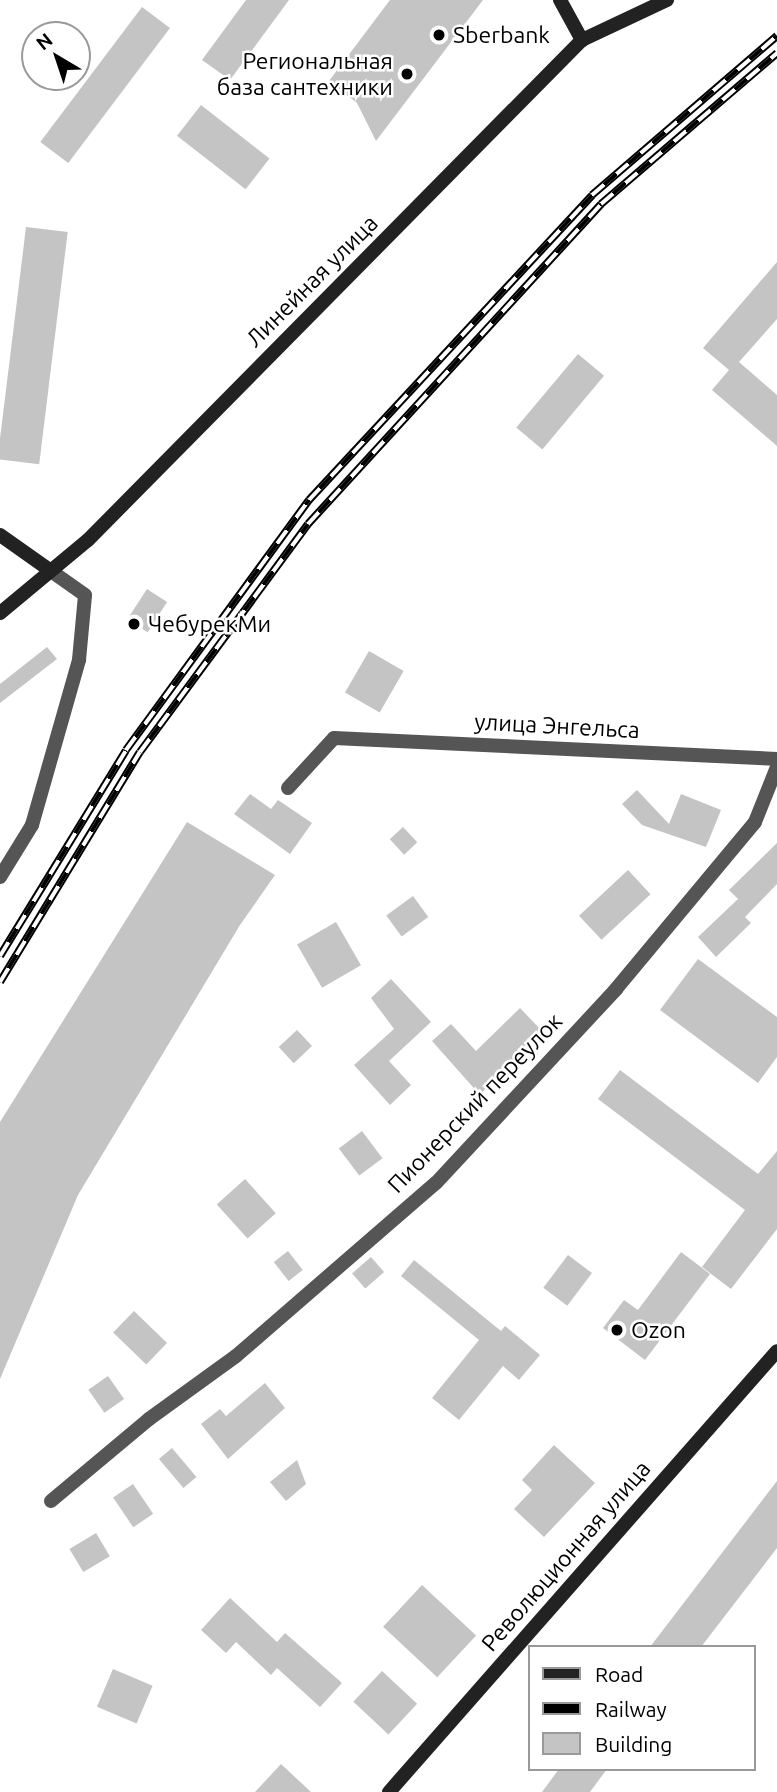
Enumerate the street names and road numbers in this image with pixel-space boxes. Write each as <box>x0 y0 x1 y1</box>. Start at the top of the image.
street label: Линейная улица <box>240 209 384 353</box>
street label: улица Энгельса <box>474 708 640 744</box>
street label: Пионерский переулок <box>382 1007 568 1199</box>
street label: Революционная улица <box>476 1455 656 1657</box>

